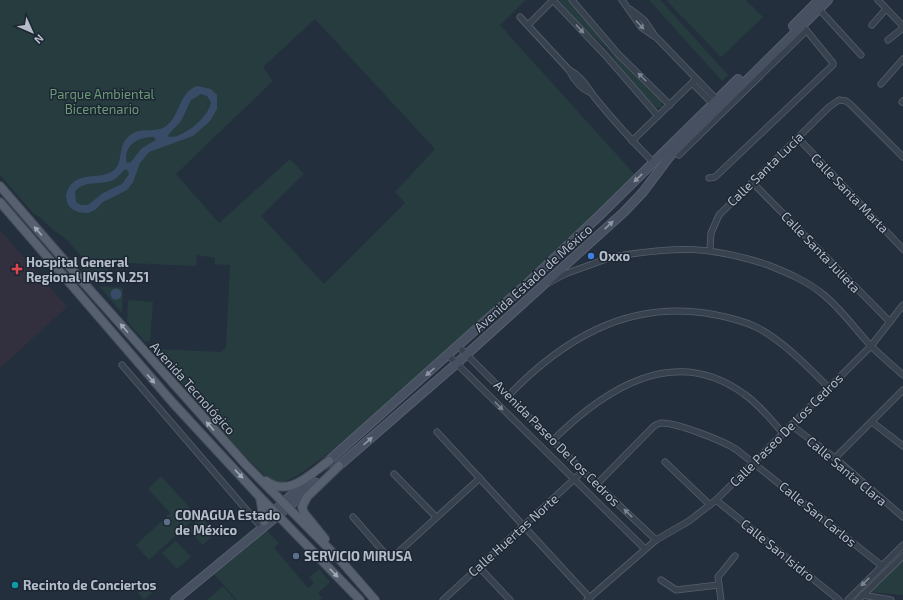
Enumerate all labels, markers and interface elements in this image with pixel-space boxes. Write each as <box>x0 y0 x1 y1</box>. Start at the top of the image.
north arrow <box>12 12 52 52</box>
one-way arrow <box>635 21 644 30</box>
one-way arrow <box>575 23 584 34</box>
text: N <box>32 32 47 47</box>
one-way arrow <box>637 72 647 82</box>
park label: Parque Ambiental Bicentenario <box>50 86 155 117</box>
street label: Calle Santa Lucía <box>723 129 807 209</box>
street label: Calle Santa Marta <box>808 150 892 236</box>
one-way arrow <box>633 174 643 183</box>
street label: Calle Santa Julieta <box>778 208 864 296</box>
one-way arrow <box>604 220 614 230</box>
street label: Avenida Estado de México <box>471 221 595 335</box>
one-way arrow <box>34 225 43 236</box>
place label: Oxxo <box>599 248 631 264</box>
marker: Oxxo <box>586 251 596 261</box>
place label: Hospital General Regional IMSS N.251 <box>26 254 149 285</box>
marker: Hospital General Regional IMSS N.251 <box>11 263 23 275</box>
one-way arrow <box>120 323 129 333</box>
street label: Avenida Tecnológico <box>147 338 239 438</box>
one-way arrow <box>425 367 435 377</box>
street label: Calle Paseo De Los Cedros <box>726 370 846 490</box>
one-way arrow <box>147 373 156 384</box>
street label: Avenida Paseo De Los Cedros <box>491 377 623 509</box>
one-way arrow <box>494 401 504 411</box>
one-way arrow <box>206 421 215 431</box>
street label: Calle Santa Clara <box>804 433 890 509</box>
one-way arrow <box>363 436 374 445</box>
one-way arrow <box>234 470 243 479</box>
street label: Calle San Carlos <box>776 478 860 550</box>
street label: Calle Huertas Norte <box>465 490 561 580</box>
place label: CONAGUA Estado de México <box>175 507 280 538</box>
one-way arrow <box>623 509 632 518</box>
street label: Calle San Isidro <box>738 515 818 585</box>
marker: CONAGUA Estado de México <box>162 517 172 527</box>
place label: SERVICIO MIRUSA <box>304 548 412 564</box>
marker: SERVICIO MIRUSA <box>291 551 301 561</box>
one-way arrow <box>329 568 339 578</box>
place label: Recinto de Conciertos <box>23 577 157 593</box>
one-way arrow <box>860 578 870 587</box>
marker: Recinto de Conciertos <box>10 580 20 590</box>

